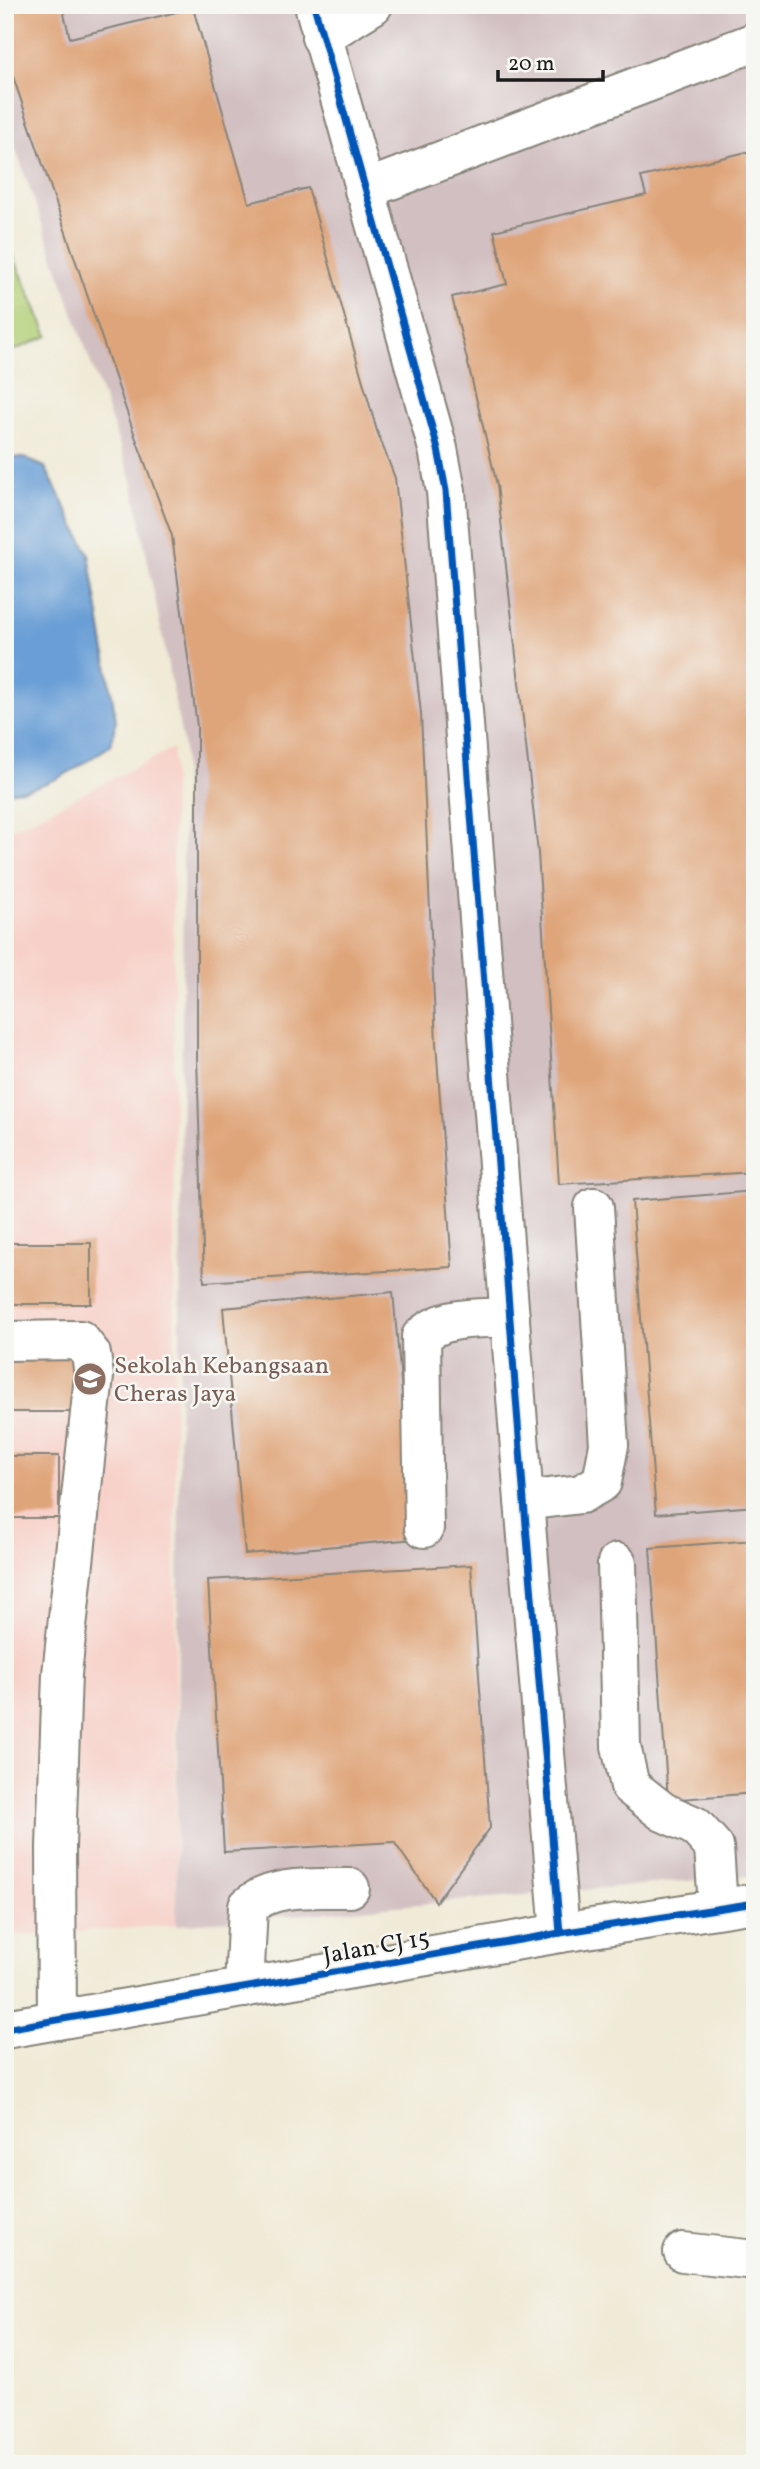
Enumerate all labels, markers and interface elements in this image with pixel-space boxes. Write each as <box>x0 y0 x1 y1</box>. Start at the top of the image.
scale bar <box>498 38 602 82</box>
text: 20 m <box>508 50 554 79</box>
place label: Sekolah Kebangsaan Cheras Jaya <box>114 1350 329 1412</box>
school or university icon: Sekolah Kebangsaan Cheras Jaya <box>71 1360 109 1398</box>
street label: Jalan CJ 15 <box>321 1922 432 1974</box>

